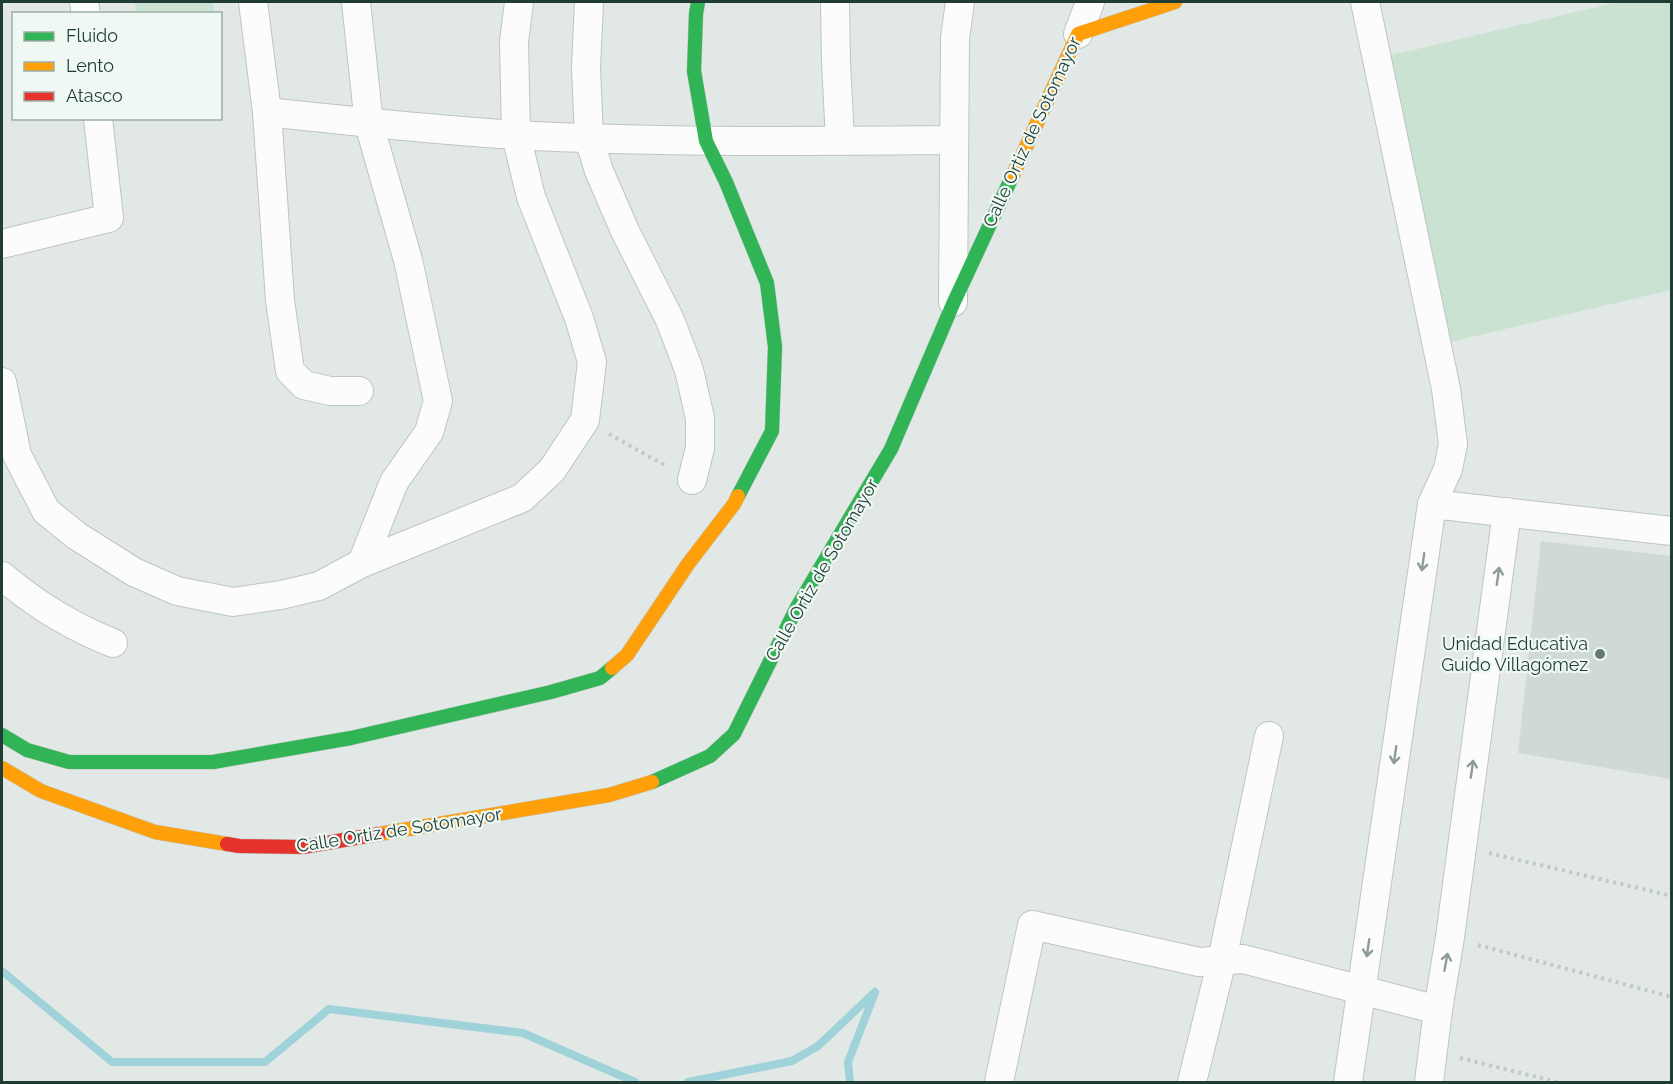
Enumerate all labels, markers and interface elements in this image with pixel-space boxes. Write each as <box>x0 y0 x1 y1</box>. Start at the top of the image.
legend <box>12 12 222 120</box>
text: Fluido <box>66 25 118 46</box>
street label: Calle Ortiz de Sotomayor <box>978 33 1085 230</box>
text: Lento <box>66 55 114 76</box>
text: Atasco <box>66 85 123 106</box>
street label: Calle Ortiz de Sotomayor <box>761 474 883 665</box>
one-way arrow <box>1417 552 1428 572</box>
one-way arrow <box>1493 566 1504 586</box>
place label: Unidad Educativa Guido Villagómez <box>1441 633 1588 675</box>
marker: Unidad Educativa Guido Villagómez <box>1593 647 1607 661</box>
one-way arrow <box>1390 745 1401 765</box>
one-way arrow <box>1467 760 1478 779</box>
street label: Calle Ortiz de Sotomayor <box>295 803 504 856</box>
one-way arrow <box>1362 938 1373 958</box>
one-way arrow <box>1440 953 1451 972</box>

